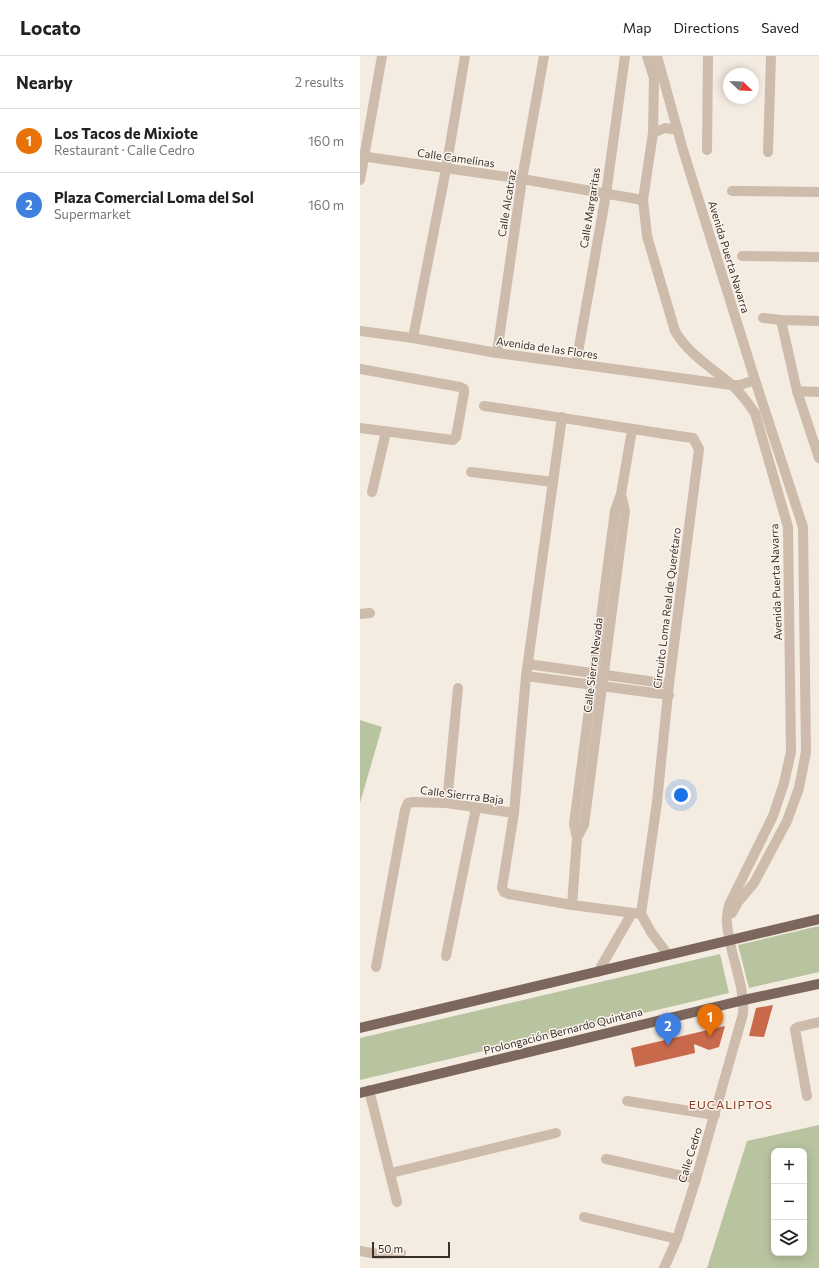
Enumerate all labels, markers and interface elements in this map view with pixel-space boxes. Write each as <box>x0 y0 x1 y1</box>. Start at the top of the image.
text: Locato <box>20 16 81 39</box>
text: Map <box>623 19 652 36</box>
text: Directions <box>674 19 739 36</box>
text: Saved <box>761 19 799 36</box>
north arrow <box>723 68 759 104</box>
text: Nearby <box>16 72 73 93</box>
text: 2 results <box>295 74 344 90</box>
text: Los Tacos de Mixiote <box>54 124 198 142</box>
text: 1 <box>26 133 32 149</box>
text: 160 m <box>308 133 344 149</box>
text: Restaurant · Calle Cedro <box>54 142 195 158</box>
street label: Calle Camelinas <box>416 146 496 169</box>
street label: Calle Margaritas <box>577 167 602 249</box>
street label: Calle Alcatraz <box>495 168 518 238</box>
text: Plaza Comercial Loma del Sol <box>54 188 254 206</box>
text: 2 <box>25 197 33 213</box>
text: 160 m <box>308 197 344 213</box>
street label: Avenida Puerta Navarra <box>706 199 753 315</box>
text: Supermarket <box>54 206 131 222</box>
street label: Avenida de las Flores <box>495 334 599 361</box>
street label: Avenida Puerta Navarra <box>767 523 784 641</box>
street label: Circuito Loma Real de Querétaro <box>650 526 683 689</box>
street label: Calle Sierra Nevada <box>580 617 605 713</box>
street label: Calle Sierrra Baja <box>419 783 505 806</box>
your location <box>671 785 691 805</box>
street label: Prolongación Bernardo Quintana <box>482 1004 644 1057</box>
pin: 1 <box>697 1004 723 1037</box>
pin: 2 <box>655 1013 681 1046</box>
district label: EUCALIPTOS <box>689 1097 773 1111</box>
street label: Calle Cedro <box>675 1125 704 1184</box>
map controls <box>771 1148 807 1256</box>
button: + <box>771 1148 807 1184</box>
button: − <box>771 1184 807 1220</box>
button: layers <box>771 1220 807 1256</box>
scale bar <box>372 1240 450 1259</box>
text: 50 m <box>378 1242 403 1255</box>

